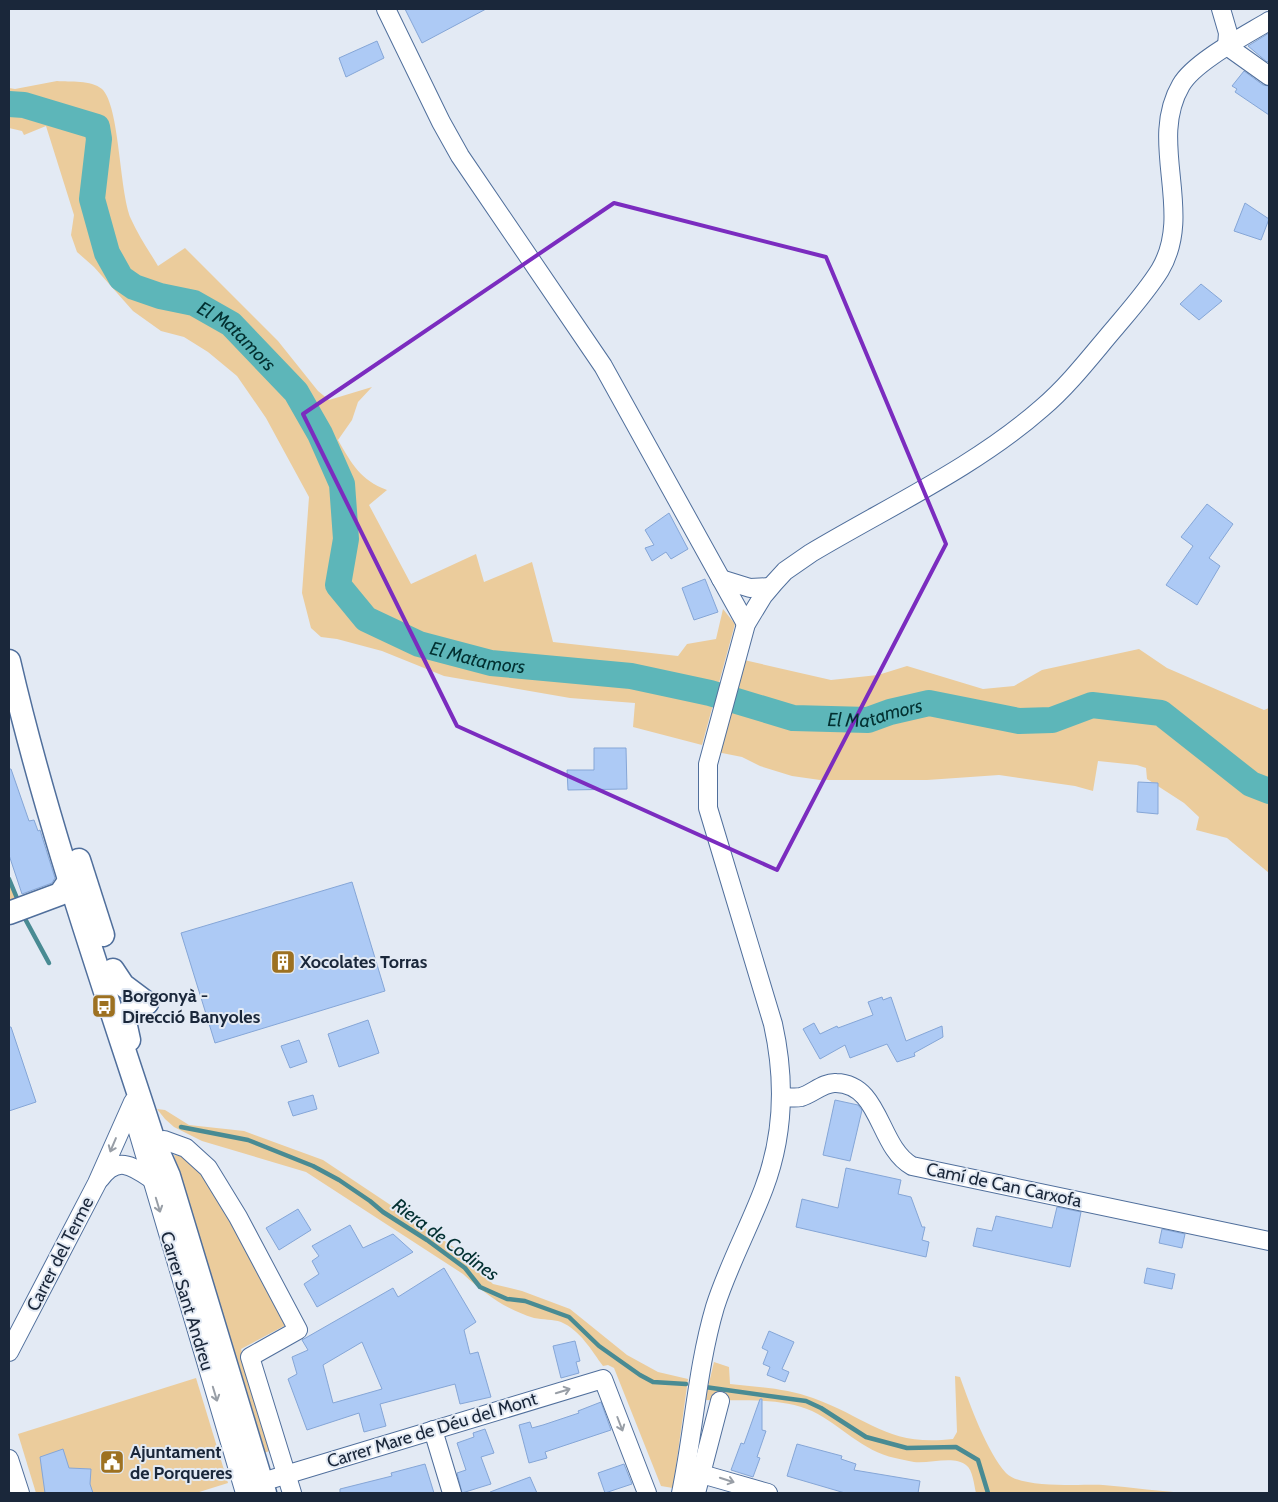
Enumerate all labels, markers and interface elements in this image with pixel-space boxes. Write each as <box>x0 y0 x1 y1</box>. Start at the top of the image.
water label: El Matamors <box>193 296 281 376</box>
water label: El Matamors <box>427 636 526 678</box>
water label: El Matamors <box>827 694 925 732</box>
building icon: Xocolates Torras <box>270 949 296 975</box>
place label: Xocolates Torras <box>299 951 428 973</box>
place label: Borgonyà - Direcció Banyoles <box>122 985 261 1028</box>
bus stop icon: Borgonyà - Direcció Banyoles <box>91 993 117 1019</box>
one-way arrow <box>107 1137 117 1152</box>
street label: Camí de Can Carxofa <box>924 1158 1084 1212</box>
street label: Carrer del Terme <box>22 1193 98 1315</box>
water label: Riera de Codines <box>388 1193 503 1286</box>
one-way arrow <box>154 1197 164 1213</box>
street label: Carrer Sant Andreu <box>155 1229 219 1373</box>
one-way arrow <box>555 1385 571 1395</box>
one-way arrow <box>211 1386 221 1402</box>
street label: Carrer Mare de Déu del Mont <box>324 1388 540 1472</box>
one-way arrow <box>616 1416 625 1431</box>
place label: Ajuntament de Porqueres <box>130 1441 233 1484</box>
public building icon: Ajuntament de Porqueres <box>99 1449 125 1475</box>
one-way arrow <box>719 1476 735 1486</box>

